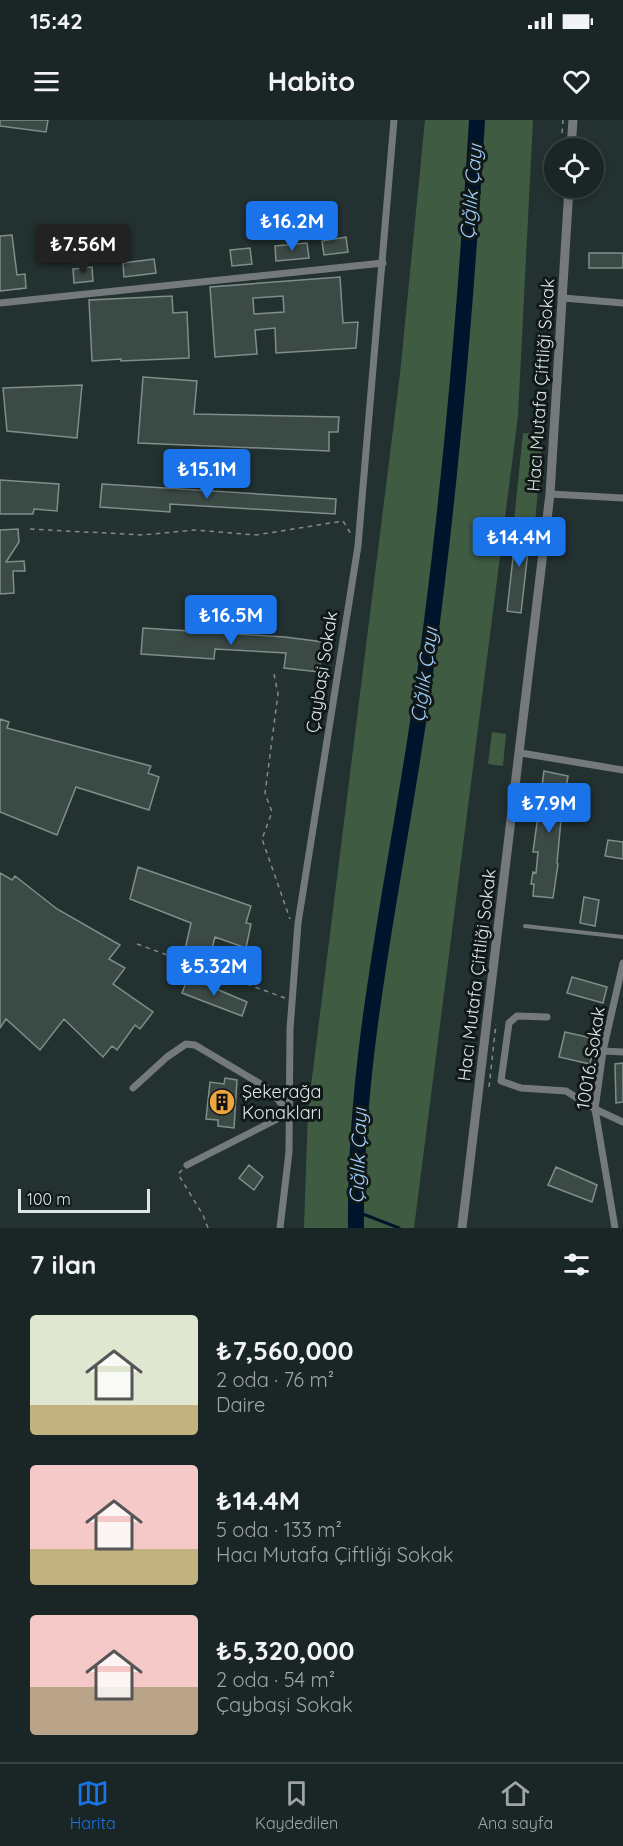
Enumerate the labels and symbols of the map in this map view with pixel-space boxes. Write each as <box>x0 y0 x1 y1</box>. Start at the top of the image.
water label: Çığlık Çayı <box>454 141 487 241</box>
pin: ₺16.2M <box>243 201 341 252</box>
pin: ₺7.56M <box>34 224 132 275</box>
street label: Hacı Mutafa Çiftliği Sokak <box>522 278 559 492</box>
pin: ₺15.1M <box>158 449 256 500</box>
pin: ₺14.4M <box>470 517 568 568</box>
pin: ₺16.5M <box>182 595 280 646</box>
street label: Çaybaşi Sokak <box>301 609 342 734</box>
water label: Çığlık Çayı <box>404 624 443 724</box>
pin: ₺7.9M <box>507 783 591 834</box>
street label: Hacı Mutafa Çiftliği Sokak <box>452 867 501 1082</box>
pin: ₺5.32M <box>165 946 263 997</box>
street label: 10016. Sokak <box>571 1005 610 1111</box>
place label: Şekerağa Konakları <box>242 1080 321 1124</box>
building icon: Şekerağa Konakları <box>207 1087 237 1117</box>
water label: Çığlık Çayı <box>343 1106 372 1204</box>
scale bar <box>18 1186 150 1214</box>

